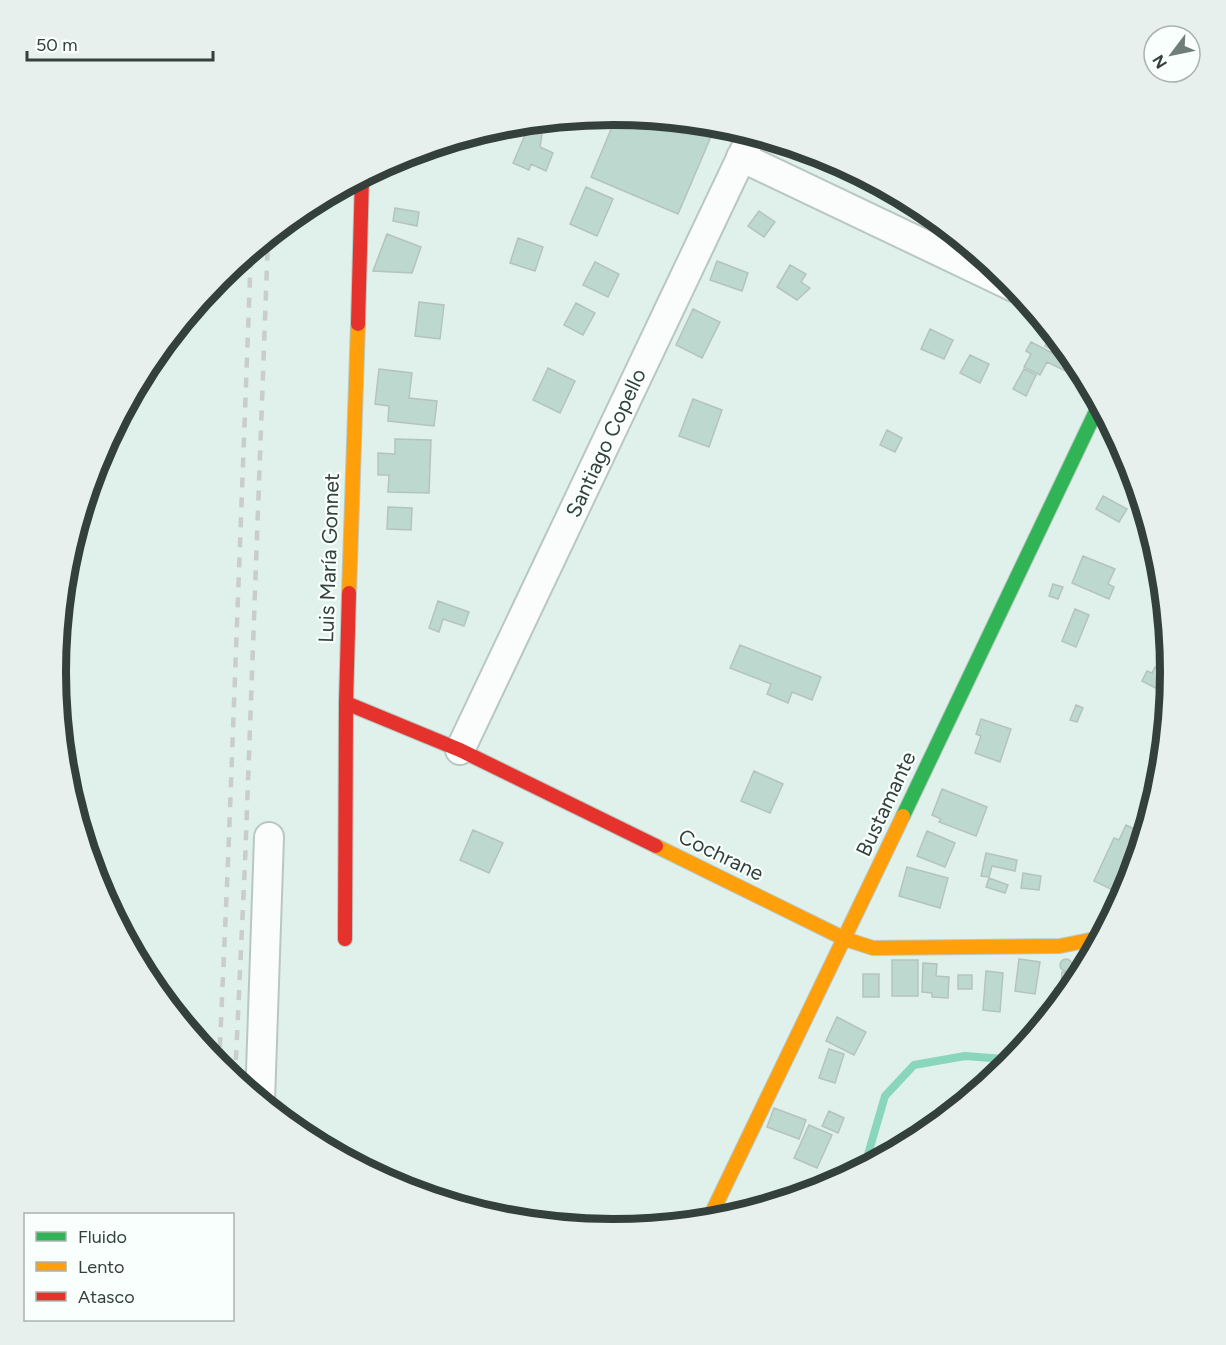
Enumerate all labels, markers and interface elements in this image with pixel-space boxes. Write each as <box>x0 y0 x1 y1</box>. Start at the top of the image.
scale bar <box>27 24 213 62</box>
north arrow <box>1142 24 1202 84</box>
text: 50 m <box>36 34 78 56</box>
text: N <box>1148 51 1171 72</box>
street label: Santiago Copello <box>560 364 651 521</box>
street label: Luis María Gonnet <box>313 473 344 643</box>
street label: Bustamante <box>850 747 921 860</box>
street label: Cochrane <box>675 823 768 886</box>
legend <box>24 1213 234 1321</box>
text: Fluido <box>78 1226 127 1248</box>
text: Lento <box>78 1256 124 1278</box>
text: Atasco <box>78 1286 135 1308</box>

